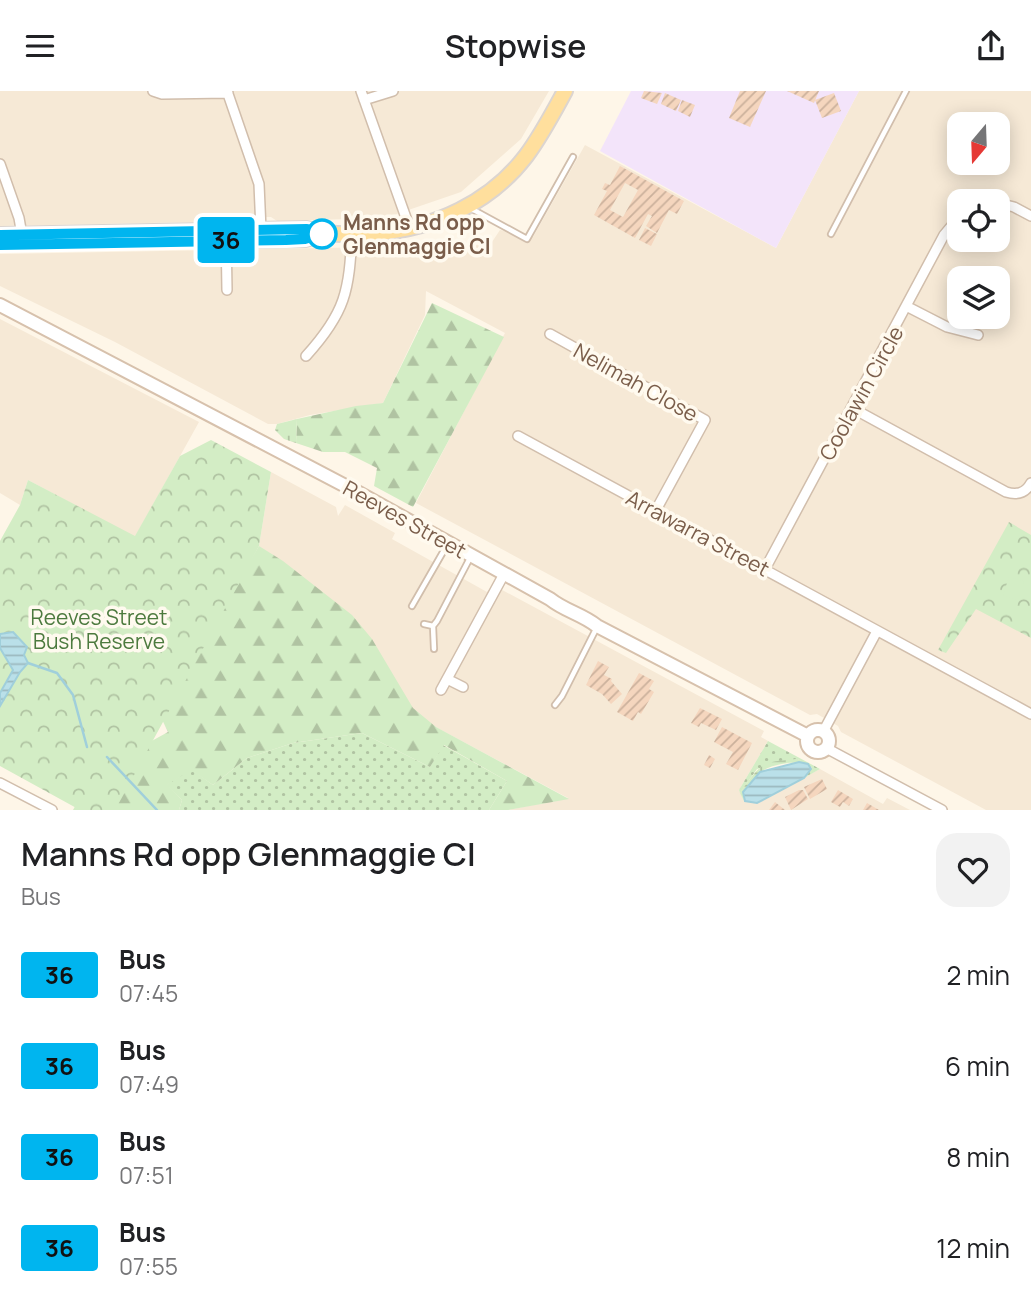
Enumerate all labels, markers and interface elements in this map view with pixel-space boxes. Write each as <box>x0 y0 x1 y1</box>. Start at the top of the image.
text: Stopwise <box>445 24 586 68</box>
icon: menu <box>21 27 59 65</box>
icon: share <box>972 27 1010 65</box>
north arrow <box>947 112 1010 175</box>
map controls <box>947 112 1010 329</box>
button: locate <box>947 189 1010 252</box>
place label: Manns Rd opp Glenmaggie Cl <box>343 208 491 260</box>
line badge: 36 <box>194 217 258 263</box>
marker: Manns Rd opp Glenmaggie Cl <box>307 219 337 249</box>
text: 36 <box>212 223 240 256</box>
button: layers <box>947 266 1010 329</box>
street label: Coolawin Circle <box>813 321 909 465</box>
street label: Nelimah Close <box>569 336 703 428</box>
street label: Reeves Street <box>338 474 472 564</box>
street label: Arrawarra Street <box>621 483 775 583</box>
park label: Reeves Street Bush Reserve <box>31 603 167 655</box>
text: Manns Rd opp Glenmaggie Cl <box>21 831 476 876</box>
button: heart <box>936 833 1010 907</box>
text: Bus <box>21 880 61 912</box>
text: Bus <box>119 941 166 977</box>
text: 2 min <box>946 957 1010 993</box>
text: 36 <box>45 958 74 991</box>
text: 07:45 <box>119 977 178 1009</box>
text: Bus <box>119 1032 166 1068</box>
text: 6 min <box>945 1048 1010 1084</box>
text: 36 <box>45 1049 74 1082</box>
text: 07:49 <box>119 1068 179 1100</box>
text: Bus <box>119 1123 166 1159</box>
text: 8 min <box>946 1139 1010 1175</box>
text: 36 <box>45 1140 74 1173</box>
text: 07:51 <box>119 1159 174 1191</box>
text: Bus <box>119 1214 166 1250</box>
text: 12 min <box>936 1230 1010 1266</box>
text: 36 <box>45 1231 74 1264</box>
text: 07:55 <box>119 1250 178 1282</box>

